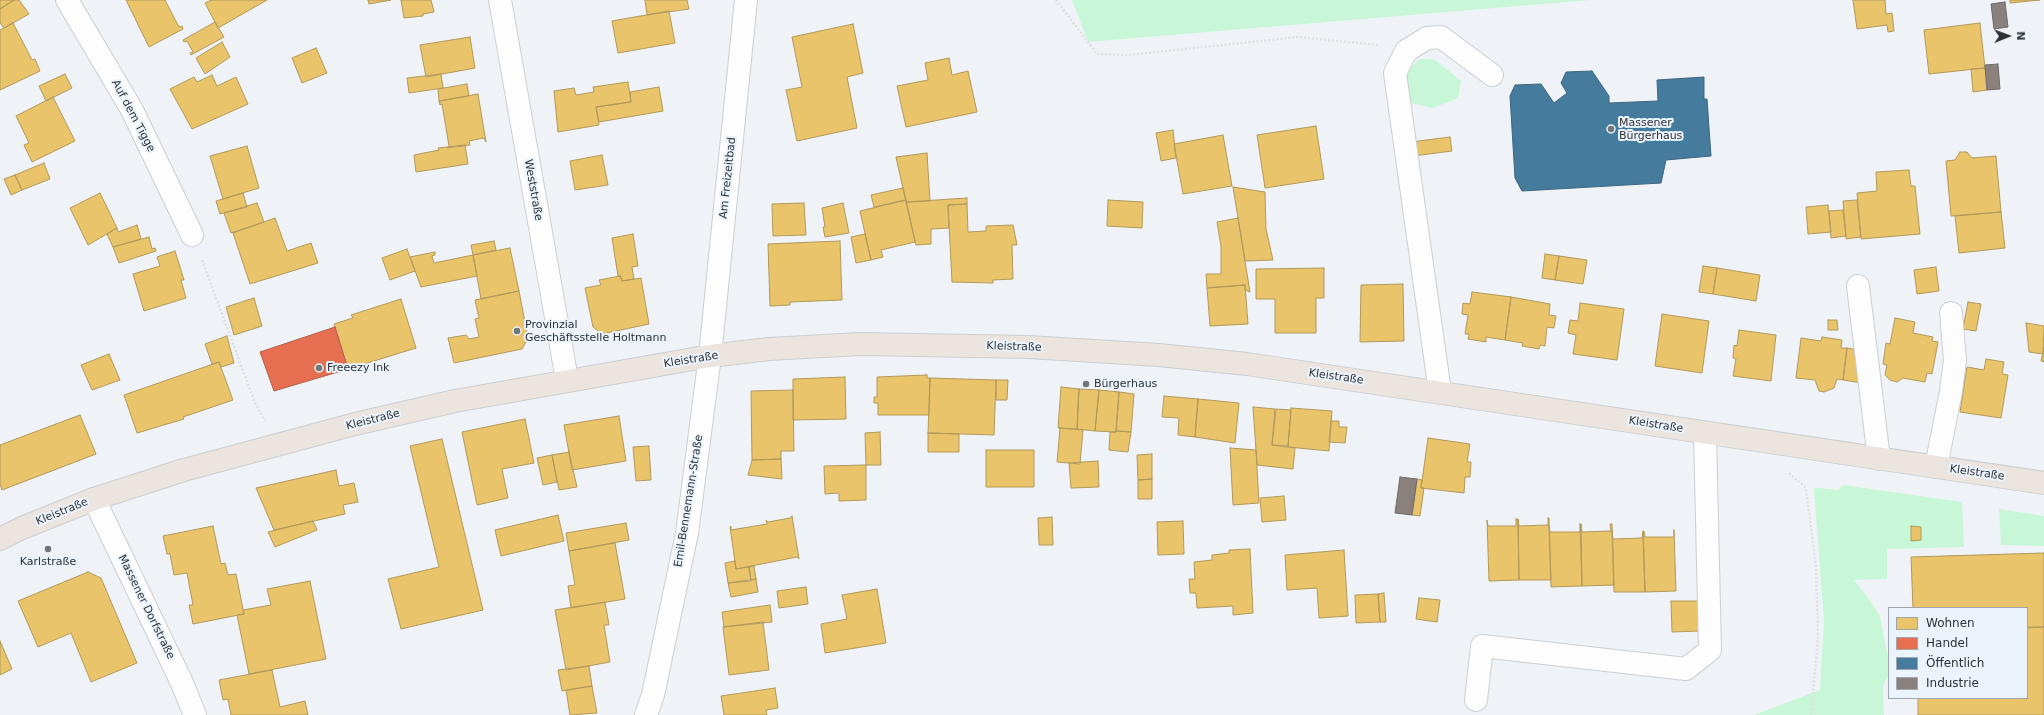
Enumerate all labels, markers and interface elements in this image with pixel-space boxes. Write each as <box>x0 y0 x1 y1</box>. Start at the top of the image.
north arrow <box>1988 16 2028 56</box>
text: N <box>2014 31 2027 41</box>
street label: Auf dem Tigge <box>108 78 158 154</box>
place label: Massener Bürgerhaus <box>1619 116 1682 142</box>
marker: Massener Bürgerhaus <box>1606 124 1616 134</box>
street label: Am Freizeitbad <box>717 137 739 219</box>
street label: Weststraße <box>521 158 545 222</box>
place label: Provinzial Geschäftsstelle Holtmann <box>525 318 666 344</box>
marker: Provinzial Geschäftsstelle Holtmann <box>512 326 522 336</box>
street label: Kleistraße <box>986 339 1042 355</box>
street label: Kleistraße <box>663 349 719 371</box>
place label: Freeezy Ink <box>327 361 389 375</box>
marker: Freeezy Ink <box>314 363 324 373</box>
street label: Kleistraße <box>1308 367 1364 387</box>
place label: Bürgerhaus <box>1094 377 1157 391</box>
marker: Bürgerhaus <box>1081 379 1091 389</box>
street label: Kleistraße <box>345 407 401 433</box>
street label: Kleistraße <box>1628 414 1684 436</box>
street label: Emil-Bennemann-Straße <box>672 434 706 568</box>
street label: Kleistraße <box>1949 463 2005 483</box>
street label: Kleistraße <box>34 496 90 528</box>
marker: Karlstraße <box>43 544 53 554</box>
street label: Massener Dorfstraße <box>115 553 177 661</box>
place label: Karlstraße <box>20 555 76 569</box>
legend <box>1888 607 2028 699</box>
text: Wohnen <box>1926 616 1975 630</box>
text: Handel <box>1926 636 1968 650</box>
text: Öffentlich <box>1926 656 1984 670</box>
text: Industrie <box>1926 676 1979 690</box>

